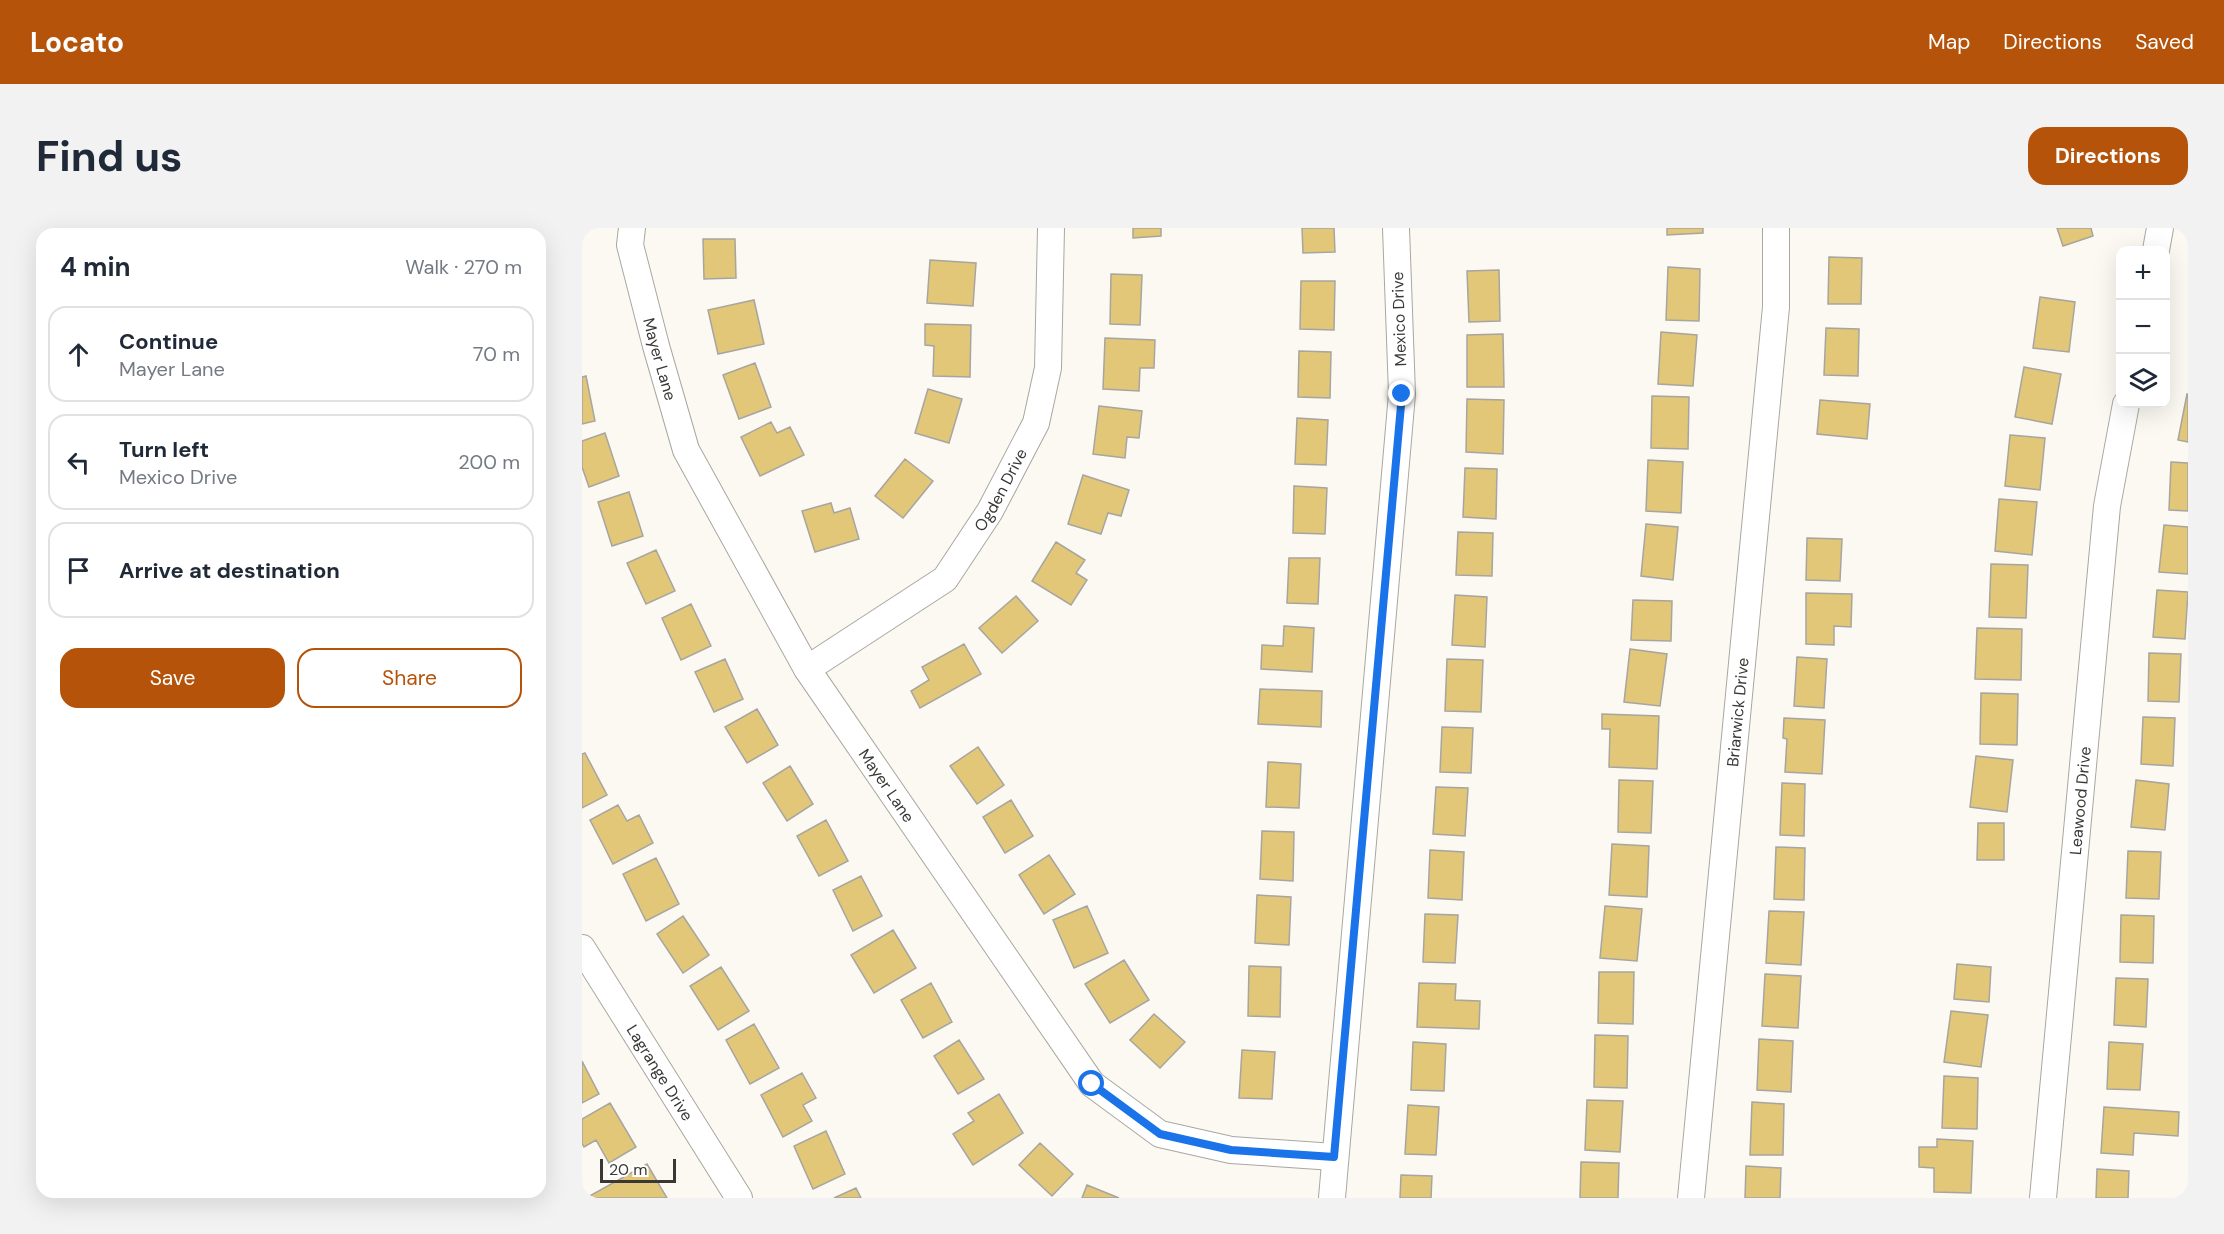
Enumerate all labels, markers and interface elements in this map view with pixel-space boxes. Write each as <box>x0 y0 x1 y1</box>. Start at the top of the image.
text: Locato <box>30 24 124 61</box>
text: Map <box>1928 28 1970 56</box>
text: Directions <box>2003 28 2102 56</box>
text: Saved <box>2135 28 2194 56</box>
button: Directions <box>2028 127 2188 185</box>
text: Find us <box>36 129 182 184</box>
map controls <box>2116 246 2170 408</box>
button: + <box>2116 246 2170 300</box>
text: 4 min <box>60 250 131 284</box>
text: Walk · 270 m <box>405 254 522 280</box>
street label: Mexico Drive <box>1387 271 1411 367</box>
button: − <box>2116 300 2170 354</box>
street label: Mayer Lane <box>639 315 682 403</box>
text: Continue <box>119 327 218 356</box>
icon: ahead <box>62 338 95 371</box>
text: 70 m <box>473 341 520 367</box>
button: layers <box>2116 354 2170 408</box>
text: Mayer Lane <box>119 356 225 382</box>
route end <box>1388 380 1414 406</box>
text: Turn left <box>119 435 209 464</box>
street label: Ogden Drive <box>969 445 1031 535</box>
icon: left <box>62 446 95 479</box>
text: 200 m <box>458 449 520 475</box>
text: Mexico Drive <box>119 464 237 490</box>
icon: arrive <box>62 554 95 587</box>
text: Arrive at destination <box>119 556 340 585</box>
button: Save <box>60 648 285 708</box>
button: Share <box>297 648 522 708</box>
street label: Briarwick Drive <box>1722 657 1753 768</box>
street label: Mayer Lane <box>854 744 920 826</box>
street label: Leawood Drive <box>2064 746 2095 856</box>
street label: Lagrange Drive <box>622 1020 698 1125</box>
route start <box>1078 1070 1104 1096</box>
scale bar <box>600 1156 676 1184</box>
text: 20 m <box>609 1159 648 1180</box>

